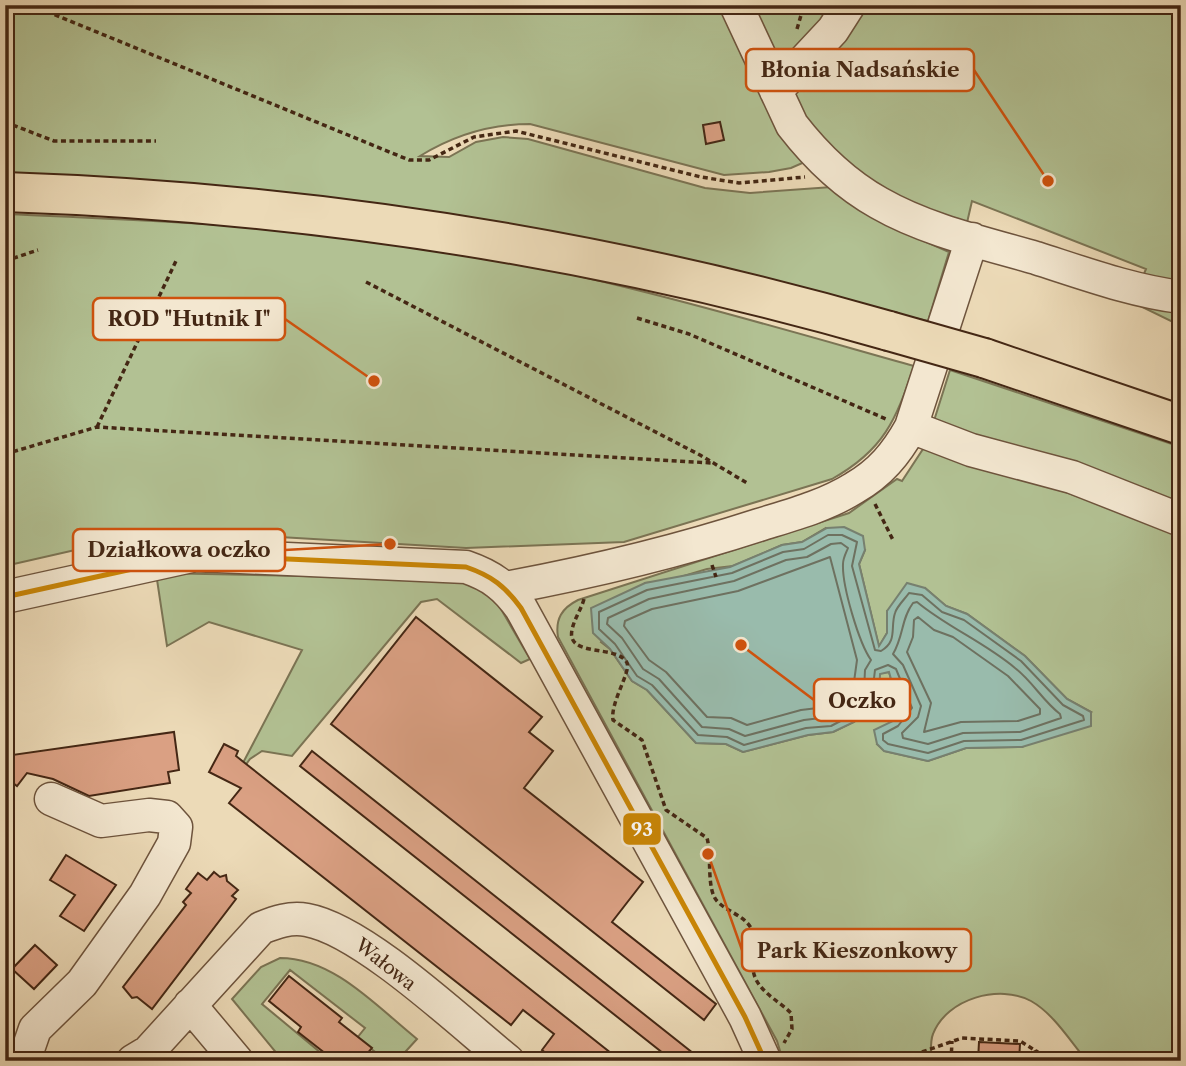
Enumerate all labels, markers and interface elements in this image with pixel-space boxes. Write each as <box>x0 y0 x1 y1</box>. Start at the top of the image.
callout: Błonia Nadsańskie <box>746 49 974 91</box>
text: Błonia Nadsańskie <box>760 57 960 82</box>
callout: ROD "Hutnik I" <box>93 298 285 340</box>
text: ROD "Hutnik I" <box>107 306 271 331</box>
callout: Działkowa oczko <box>73 529 285 571</box>
text: Działkowa oczko <box>87 537 271 562</box>
callout: Oczko <box>814 679 910 721</box>
text: Oczko <box>828 688 896 713</box>
line badge: 93 <box>622 812 662 846</box>
text: 93 <box>631 818 653 841</box>
callout: Park Kieszonkowy <box>742 929 971 971</box>
street label: Wałowa <box>350 933 421 995</box>
text: Park Kieszonkowy <box>757 938 958 963</box>

